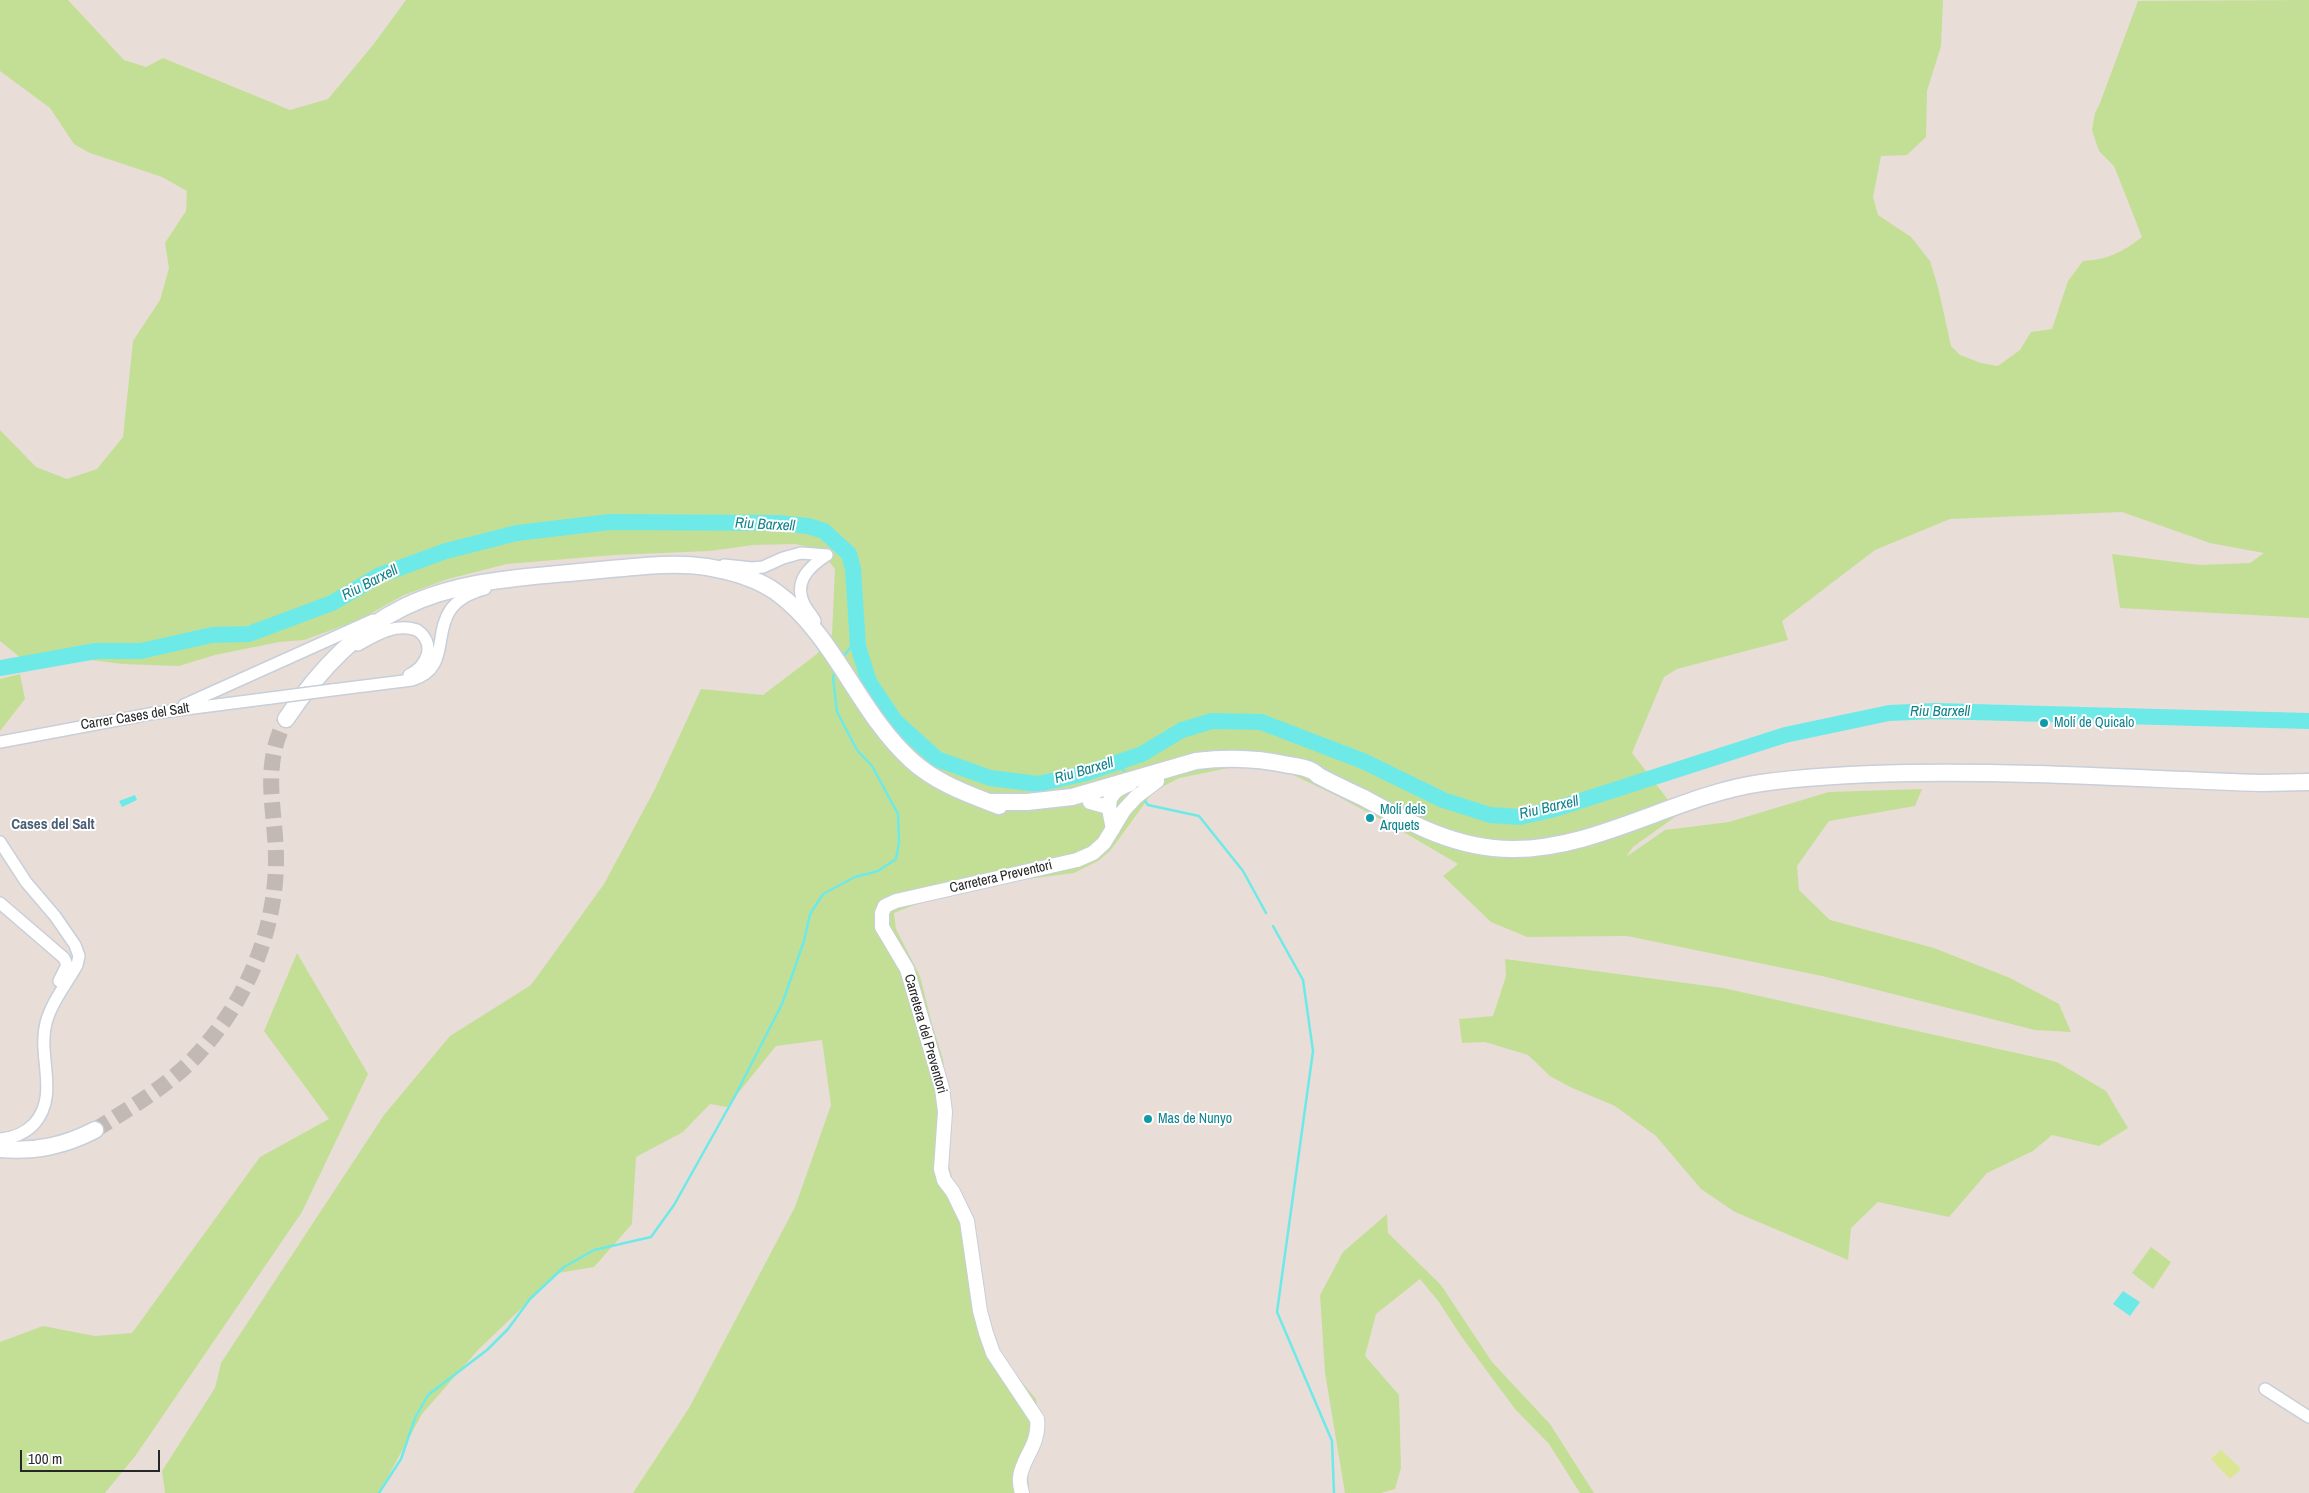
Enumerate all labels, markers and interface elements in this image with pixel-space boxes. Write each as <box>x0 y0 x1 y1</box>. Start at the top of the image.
water label: Riu Barxell <box>734 514 796 536</box>
water label: Riu Barxell <box>339 561 401 605</box>
street label: Carrer Cases del Salt <box>79 700 191 734</box>
water label: Riu Barxell <box>1910 703 1970 721</box>
place label: Molí de Quicalo <box>2054 715 2134 731</box>
marker: Molí de Quicalo <box>2038 717 2050 729</box>
water label: Riu Barxell <box>1053 754 1115 788</box>
water label: Riu Barxell <box>1518 792 1580 824</box>
place label: Molí dels Arquets <box>1380 802 1426 834</box>
marker: Molí dels Arquets <box>1364 812 1376 824</box>
district label: Cases del Salt <box>11 816 95 834</box>
street label: Carretera Preventori <box>948 857 1054 897</box>
street label: Carretera del Preventori <box>900 972 950 1096</box>
place label: Mas de Nunyo <box>1158 1111 1232 1127</box>
marker: Mas de Nunyo <box>1142 1113 1154 1125</box>
scale bar <box>22 1440 162 1472</box>
text: 100 m <box>28 1448 62 1469</box>

